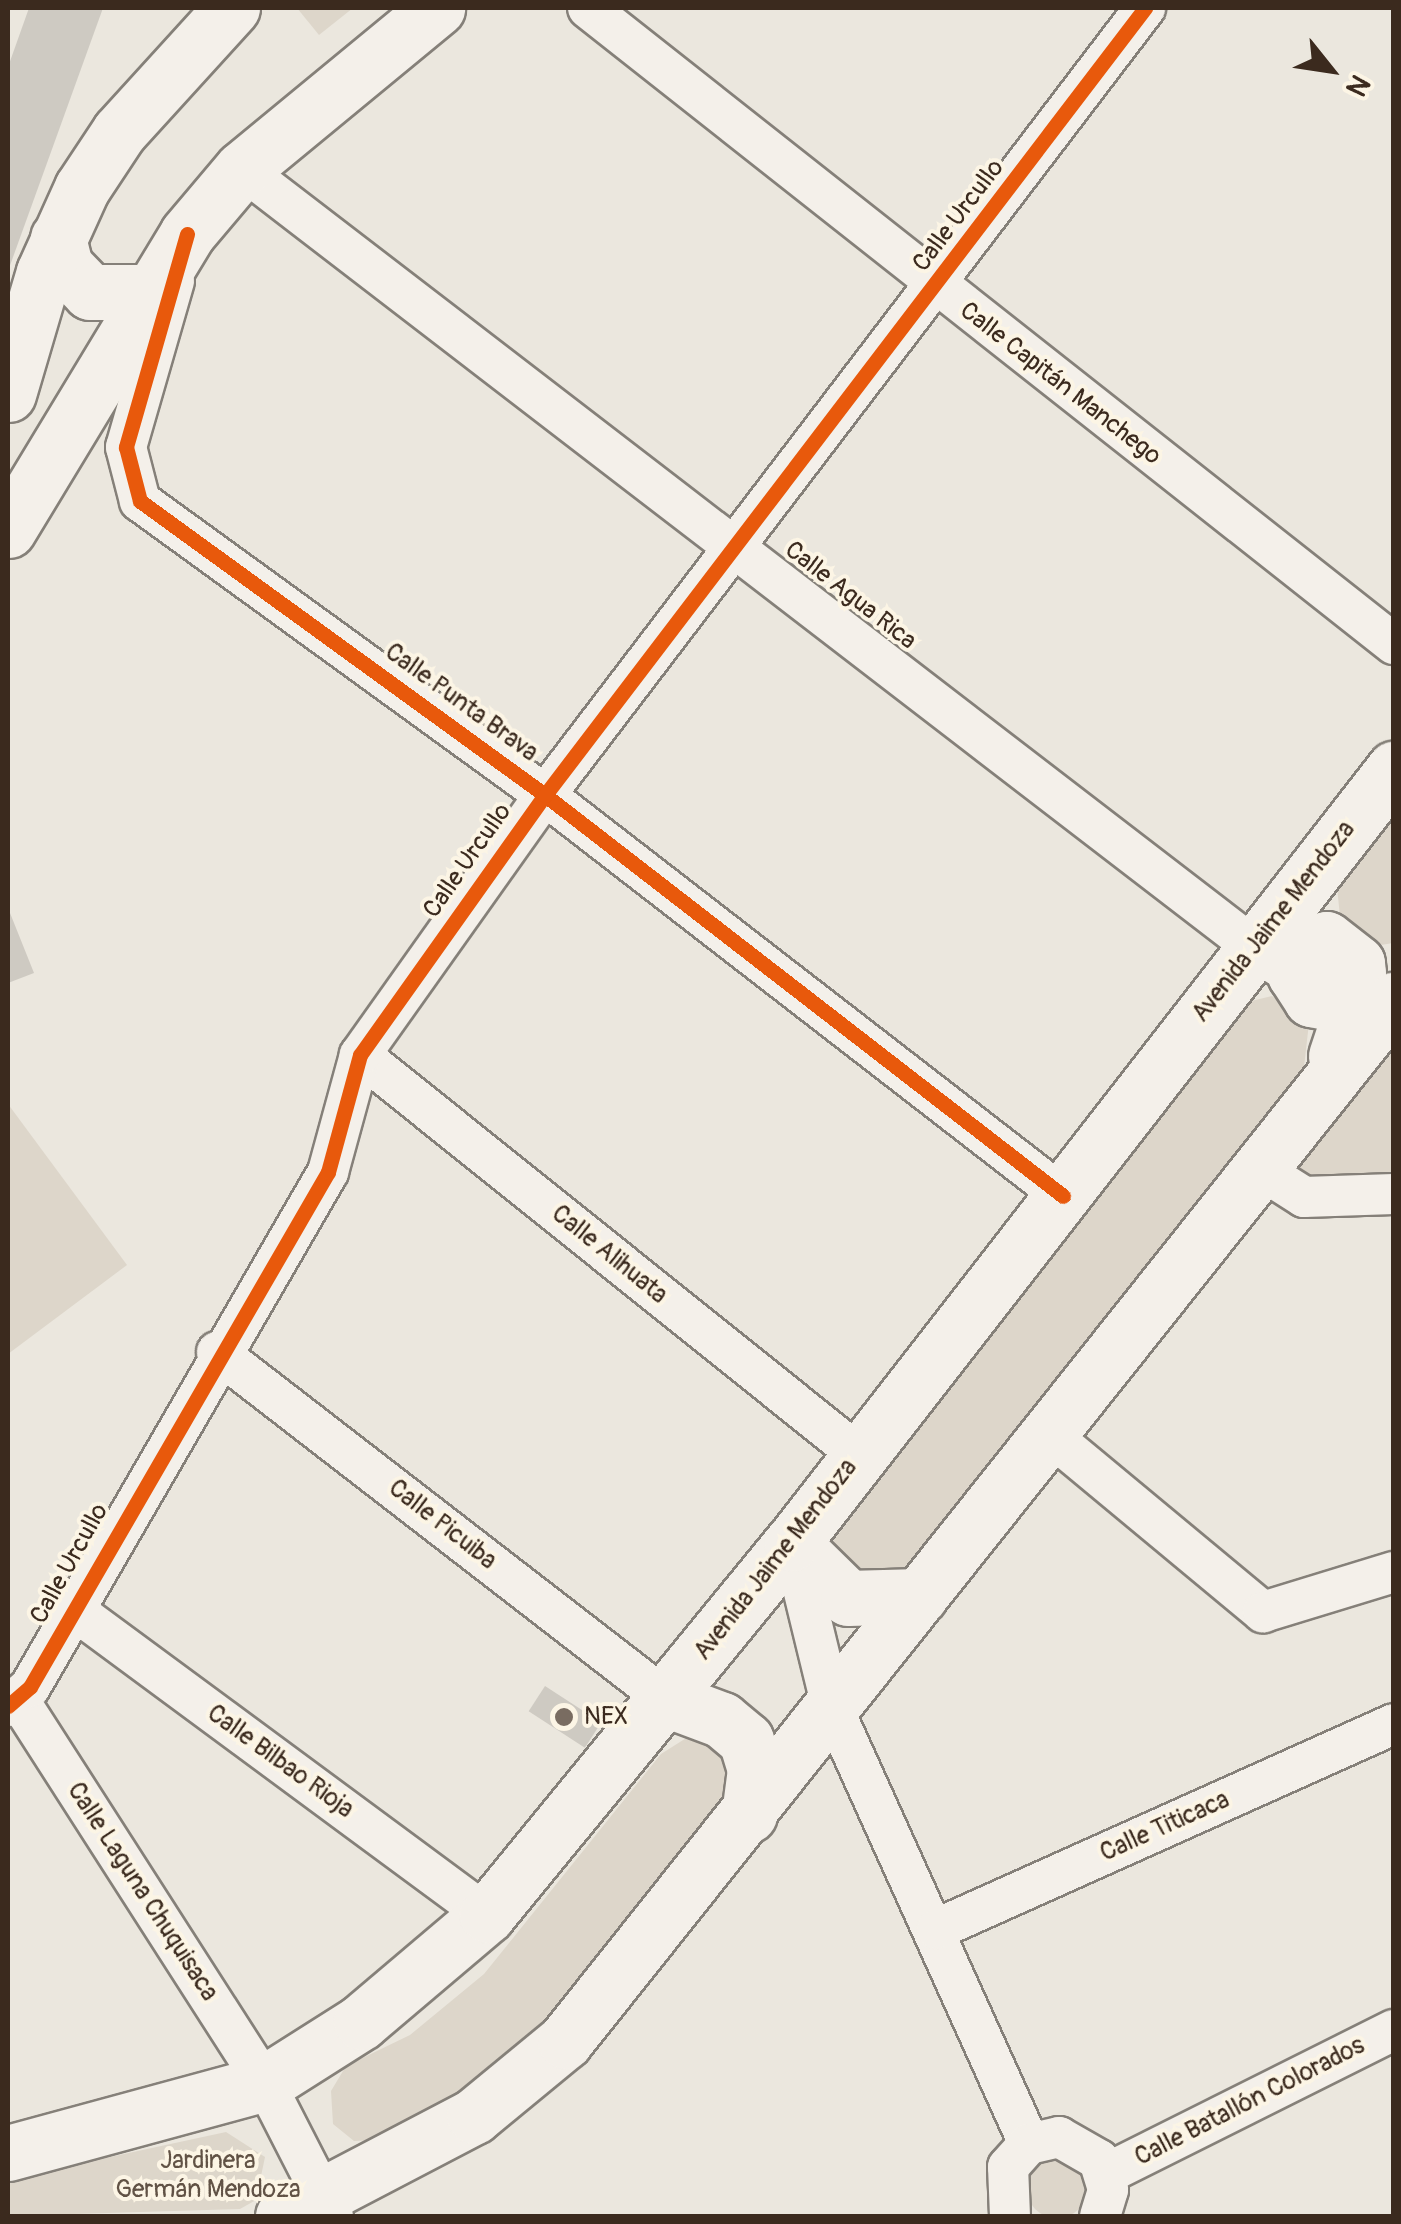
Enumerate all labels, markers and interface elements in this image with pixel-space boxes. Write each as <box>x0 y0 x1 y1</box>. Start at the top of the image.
north arrow <box>1281 20 1381 120</box>
text: N <box>1338 68 1377 102</box>
street label: Calle Urcullo <box>907 154 1011 278</box>
street label: Calle Capitán Manchego <box>953 296 1167 472</box>
street label: Calle Agua Rica <box>778 535 922 657</box>
street label: Calle Punta Brava <box>379 637 543 769</box>
street label: Calle Urcullo <box>418 798 518 924</box>
street label: Avenida Jaime Mendoza <box>1186 815 1362 1029</box>
street label: Calle Alihuata <box>545 1199 673 1311</box>
street label: Avenida Jaime Mendoza <box>688 1453 864 1667</box>
street label: Calle Picuiba <box>382 1474 502 1576</box>
street label: Calle Urcullo <box>25 1499 115 1629</box>
street label: Calle Bilbao Rioja <box>201 1699 359 1825</box>
place label: NEX <box>584 1702 628 1732</box>
marker: NEX <box>553 1706 575 1728</box>
street label: Calle Laguna Chuquisaca <box>60 1777 224 2007</box>
street label: Calle Titicaca <box>1096 1785 1234 1869</box>
street label: Calle Batallón Colorados <box>1130 2031 1370 2173</box>
park label: Jardinera Germán Mendoza <box>115 2147 301 2206</box>

